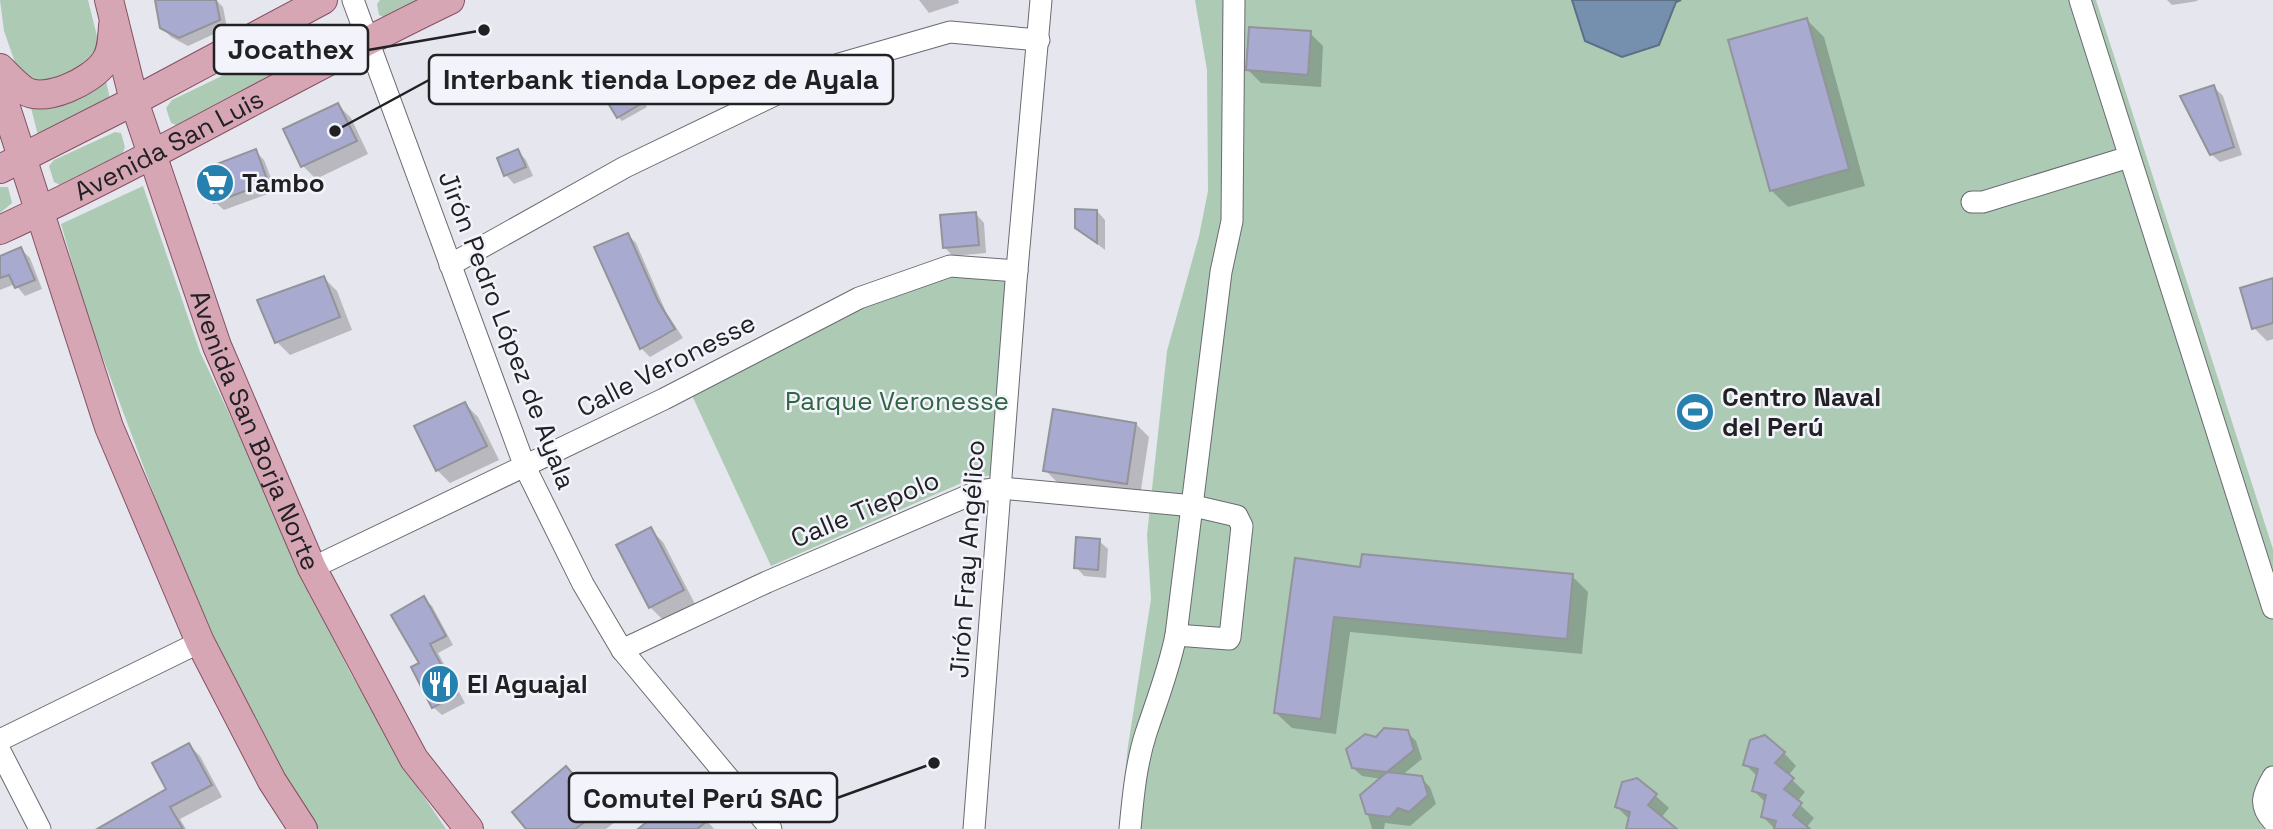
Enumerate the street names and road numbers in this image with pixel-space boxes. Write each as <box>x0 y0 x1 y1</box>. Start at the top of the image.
street label: Avenida San Luis <box>68 82 269 209</box>
street label: Jirón Pedro López de Ayala <box>430 166 584 494</box>
street label: Avenida San Borja Norte <box>182 286 328 576</box>
street label: Calle Veronesse <box>571 305 761 425</box>
street label: Jirón Fray Angélico <box>942 439 992 679</box>
street label: Calle Tiepolo <box>786 463 944 555</box>

